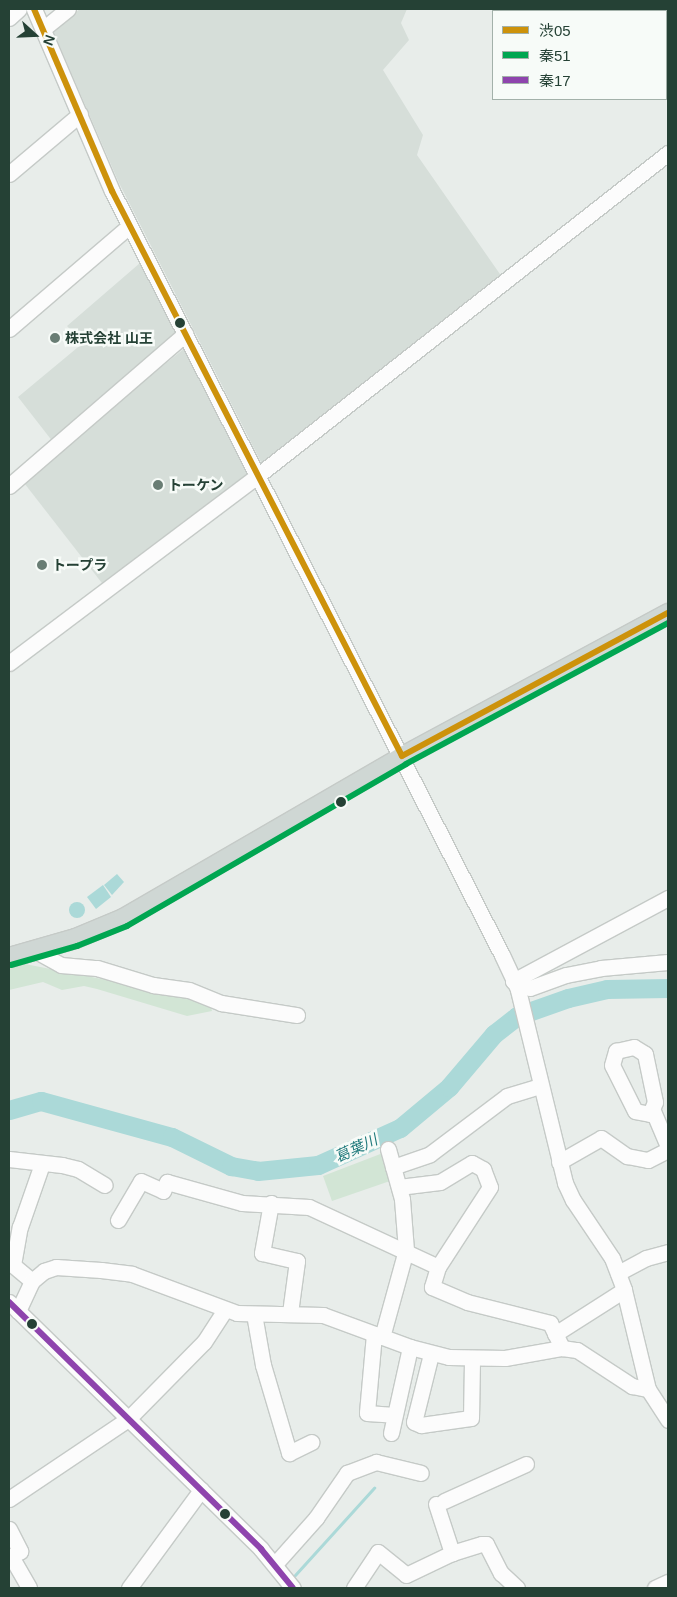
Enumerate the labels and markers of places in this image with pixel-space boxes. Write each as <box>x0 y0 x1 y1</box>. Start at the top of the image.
unlabelled marker <box>175 318 185 328</box>
place label: 株式会社 山王 <box>65 330 153 346</box>
marker: 株式会社 山王 <box>49 332 61 344</box>
place label: トーケン <box>168 477 224 493</box>
marker: トーケン <box>152 479 164 491</box>
place label: トープラ <box>52 557 108 573</box>
marker: トープラ <box>36 559 48 571</box>
unlabelled marker <box>336 797 346 807</box>
unlabelled marker <box>27 1319 37 1329</box>
unlabelled marker <box>220 1509 230 1519</box>

